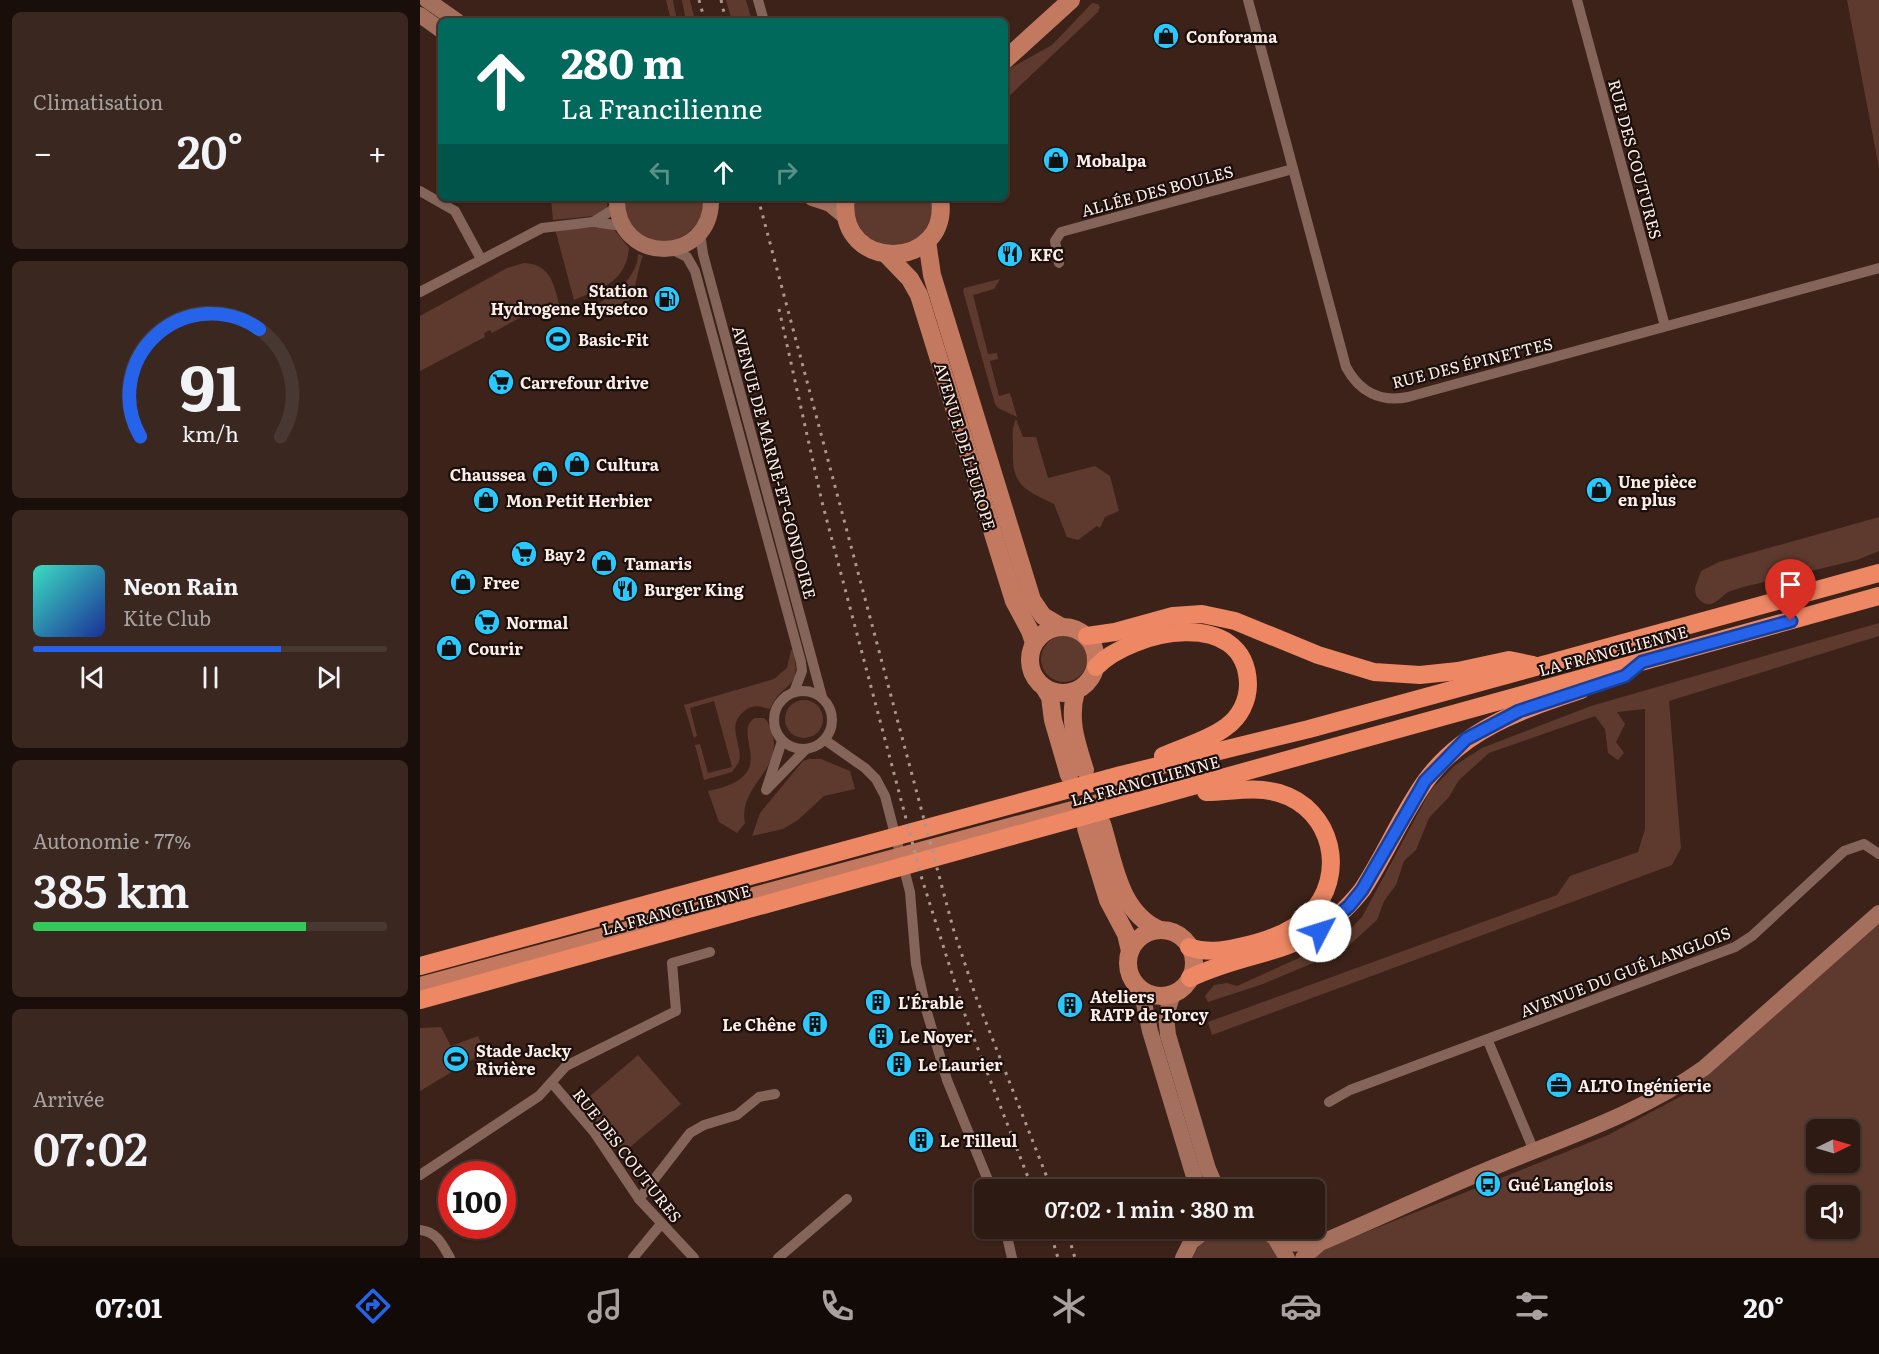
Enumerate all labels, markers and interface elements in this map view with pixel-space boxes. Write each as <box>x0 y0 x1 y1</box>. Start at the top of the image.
shop icon: Conforama <box>1151 21 1181 51</box>
place label: Conforama <box>1186 24 1278 48</box>
text: 280 m <box>561 30 684 92</box>
icon: ahead <box>462 42 540 120</box>
street label: RUE DES COUTURES <box>1603 76 1669 242</box>
text: Climatisation <box>33 86 163 116</box>
text: La Francilienne <box>561 87 763 127</box>
text: 20° <box>177 116 243 183</box>
text: − <box>33 126 52 175</box>
text: + <box>368 126 387 175</box>
shop icon: Mobalpa <box>1041 145 1071 175</box>
place label: Mobalpa <box>1076 148 1147 172</box>
icon: left <box>644 156 677 189</box>
icon: ahead <box>707 156 740 189</box>
icon: right <box>770 156 803 189</box>
street label: ALLÉE DES BOULES <box>1078 158 1236 222</box>
restaurant icon: KFC <box>995 239 1025 269</box>
place label: KFC <box>1030 242 1064 266</box>
place label: Station Hydrogene Hysetco <box>491 278 648 320</box>
fuel station icon: Station Hydrogene Hysetco <box>652 284 682 314</box>
street label: AVENUE DE MARNE-ET-GONDOIRE <box>727 323 823 601</box>
sports icon: Basic-Fit <box>543 324 573 354</box>
place label: Basic-Fit <box>578 327 649 351</box>
street label: RUE DES ÉPINETTES <box>1389 330 1555 394</box>
text: 91 <box>179 338 241 430</box>
street label: AVENUE DE L'EUROPE <box>929 359 1003 533</box>
supermarket icon: Carrefour drive <box>486 367 516 397</box>
place label: Carrefour drive <box>520 370 649 394</box>
text: km/h <box>181 417 239 449</box>
shop icon: Cultura <box>562 449 592 479</box>
place label: Cultura <box>596 452 660 476</box>
shop icon: Chaussea <box>530 459 560 489</box>
place label: Chaussea <box>450 462 527 486</box>
place label: Une pièce en plus <box>1618 469 1697 511</box>
shop icon: Une pièce en plus <box>1584 475 1614 505</box>
shop icon: Mon Petit Herbier <box>471 485 501 515</box>
place label: Mon Petit Herbier <box>506 488 652 512</box>
supermarket icon: Bay 2 <box>509 539 539 569</box>
place label: Bay 2 <box>544 542 585 566</box>
shop icon: Tamaris <box>589 548 619 578</box>
place label: Tamaris <box>624 551 692 575</box>
pin <box>1765 559 1816 621</box>
shop icon: Free <box>448 567 478 597</box>
icon: arrive <box>1774 568 1807 601</box>
text: Neon Rain <box>123 569 239 602</box>
place label: Free <box>483 570 520 594</box>
restaurant icon: Burger King <box>610 574 640 604</box>
place label: Burger King <box>644 577 744 601</box>
text: Kite Club <box>123 602 211 632</box>
supermarket icon: Normal <box>472 607 502 637</box>
place label: Normal <box>506 610 569 634</box>
street label: LA FRANCILIENNE <box>1536 619 1690 681</box>
shop icon: Courir <box>434 633 464 663</box>
place label: Courir <box>468 636 523 660</box>
icon: previous <box>76 661 109 694</box>
icon: pause <box>194 661 227 694</box>
icon: next <box>312 661 345 694</box>
street label: LA FRANCILIENNE <box>1068 749 1222 811</box>
text: Autonomie · 77% <box>33 825 191 855</box>
text: 385 km <box>33 855 190 922</box>
street label: LA FRANCILIENNE <box>599 878 753 940</box>
position arrow <box>1288 899 1352 963</box>
street label: AVENUE DU GUÉ LANGLOIS <box>1516 920 1734 1022</box>
place label: Ateliers RATP de Torcy <box>1090 984 1209 1026</box>
building icon: L'Érable <box>863 987 893 1017</box>
place label: L'Érable <box>898 990 964 1014</box>
building icon: Ateliers RATP de Torcy <box>1055 990 1085 1020</box>
building icon: Le Chêne <box>800 1009 830 1039</box>
place label: Le Chêne <box>722 1012 796 1036</box>
building icon: Le Noyer <box>866 1021 896 1051</box>
place label: Le Noyer <box>900 1024 972 1048</box>
place label: Stade Jacky Rivière <box>476 1038 572 1080</box>
sports icon: Stade Jacky Rivière <box>441 1044 471 1074</box>
building icon: Le Laurier <box>884 1049 914 1079</box>
place label: Le Laurier <box>918 1052 1003 1076</box>
office icon: ALTO Ingénierie <box>1544 1070 1574 1100</box>
place label: ALTO Ingénierie <box>1578 1073 1711 1097</box>
text: Arrivée <box>33 1083 104 1113</box>
street label: RUE DES COUTURES <box>568 1083 688 1227</box>
text: 07:02 <box>33 1113 148 1180</box>
north arrow <box>1806 1119 1860 1173</box>
map controls <box>1806 1119 1860 1239</box>
building icon: Le Tilleul <box>906 1125 936 1155</box>
place label: Le Tilleul <box>940 1128 1018 1152</box>
speed limit sign: 100 <box>438 1161 516 1239</box>
bus stop icon: Gué Langlois <box>1473 1169 1503 1199</box>
place label: Gué Langlois <box>1508 1172 1613 1196</box>
button: sound <box>1806 1185 1860 1239</box>
text: 07:02 · 1 min · 380 m <box>1044 1192 1255 1225</box>
icon: directions <box>352 1285 394 1327</box>
icon: music <box>584 1285 626 1327</box>
icon: phone <box>816 1285 858 1327</box>
icon: climate <box>1048 1285 1090 1327</box>
icon: car <box>1280 1285 1322 1327</box>
icon: filters <box>1511 1285 1553 1327</box>
text: 07:01 <box>95 1286 162 1326</box>
text: 20° <box>1743 1286 1784 1326</box>

